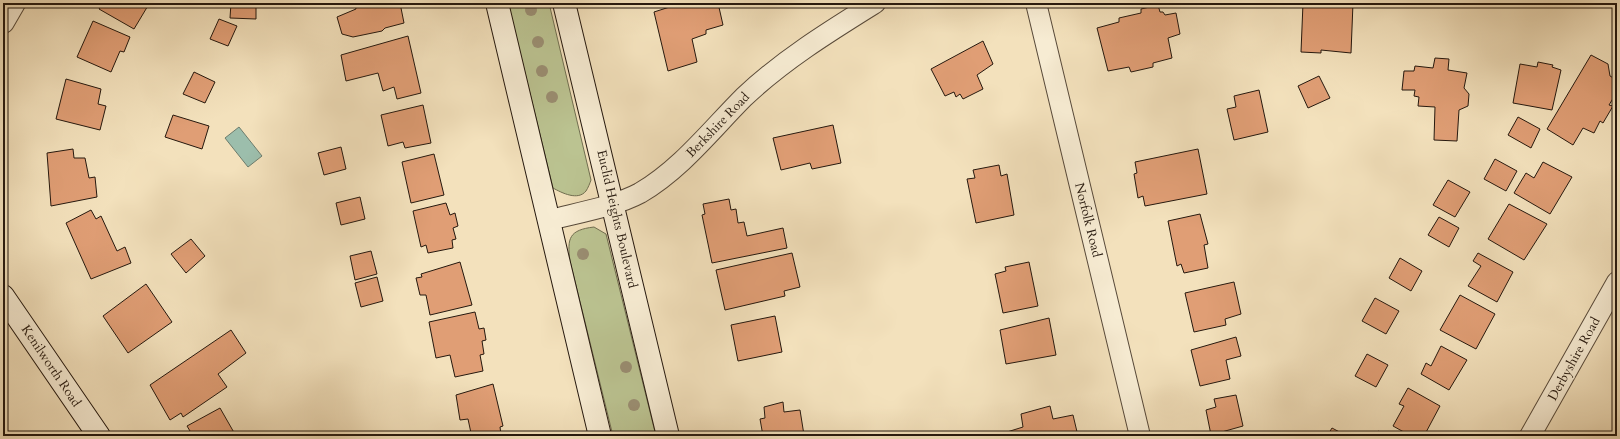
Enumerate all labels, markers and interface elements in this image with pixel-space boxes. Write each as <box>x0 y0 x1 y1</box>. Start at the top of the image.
street label: Berkshire Road <box>682 88 754 162</box>
street label: Euclid Heights Boulevard <box>592 148 642 290</box>
street label: Norfolk Road <box>1070 181 1106 259</box>
street label: Derbyshire Road <box>1544 314 1604 404</box>
street label: Kenilworth Road <box>17 321 85 411</box>

